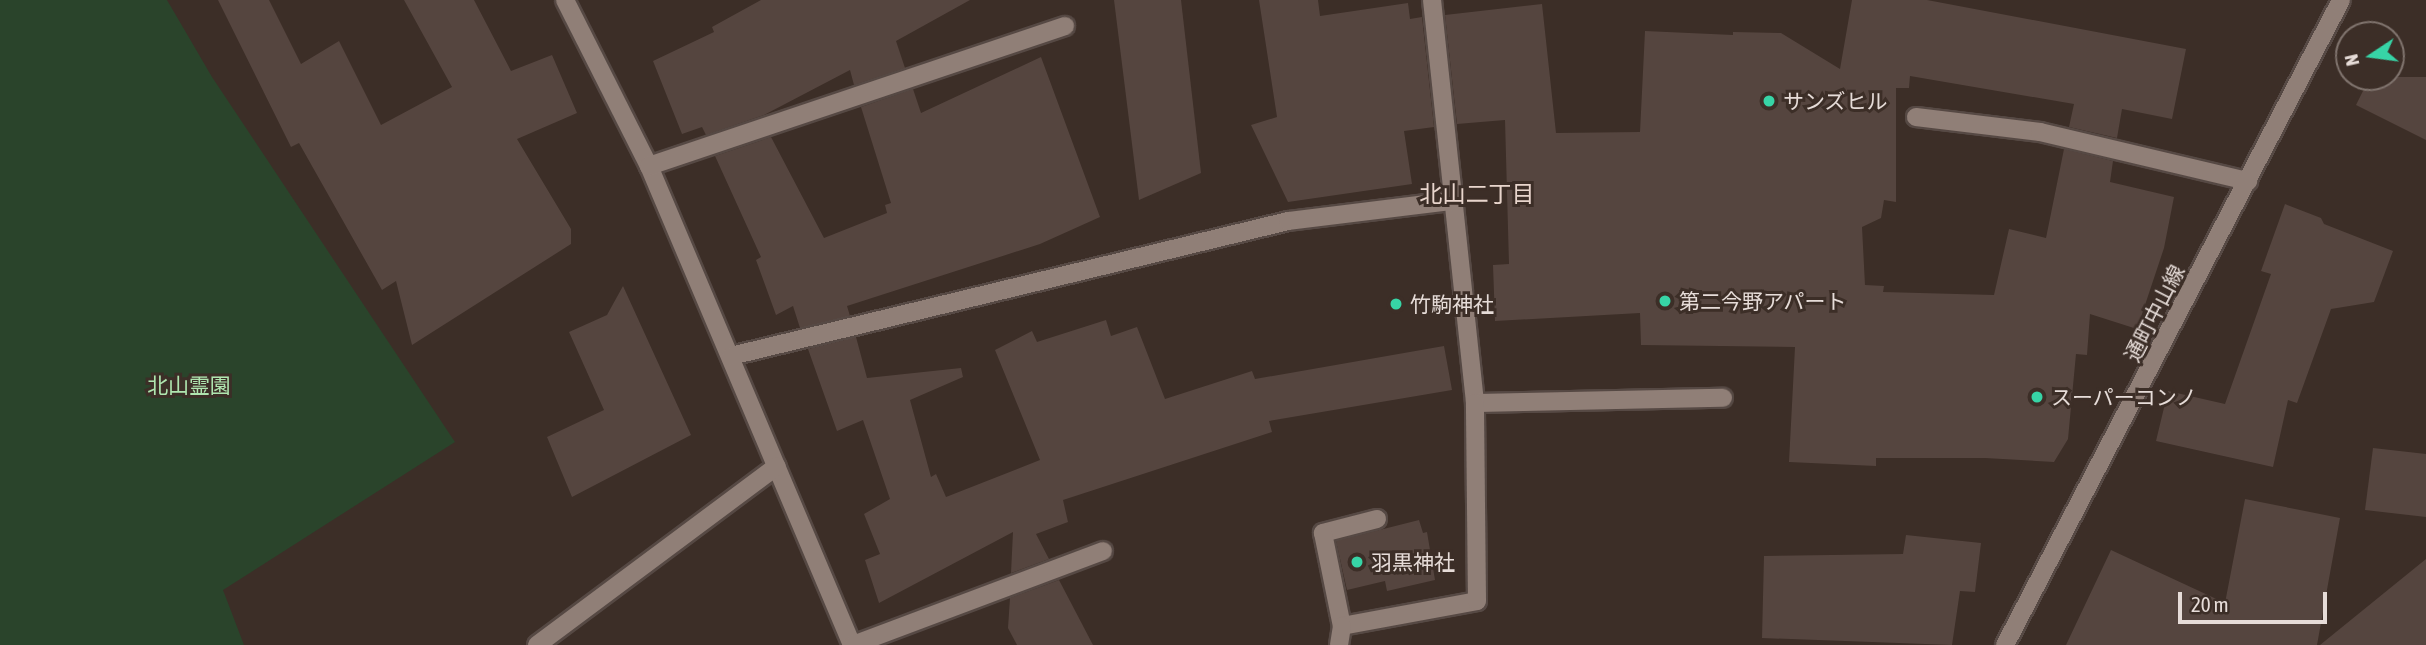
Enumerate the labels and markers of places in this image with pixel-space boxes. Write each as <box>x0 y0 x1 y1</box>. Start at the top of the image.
place label: サンズヒル <box>1783 88 1888 114</box>
marker: サンズヒル <box>1761 93 1777 109</box>
place label: 第二今野アパート <box>1679 288 1847 314</box>
place label: 竹駒神社 <box>1410 291 1494 317</box>
marker: 第二今野アパート <box>1657 293 1673 309</box>
marker: 竹駒神社 <box>1388 296 1404 312</box>
place label: スーパーコンノ <box>2051 384 2198 410</box>
marker: スーパーコンノ <box>2029 389 2045 405</box>
place label: 羽黒神社 <box>1371 549 1455 575</box>
marker: 羽黒神社 <box>1349 554 1365 570</box>

